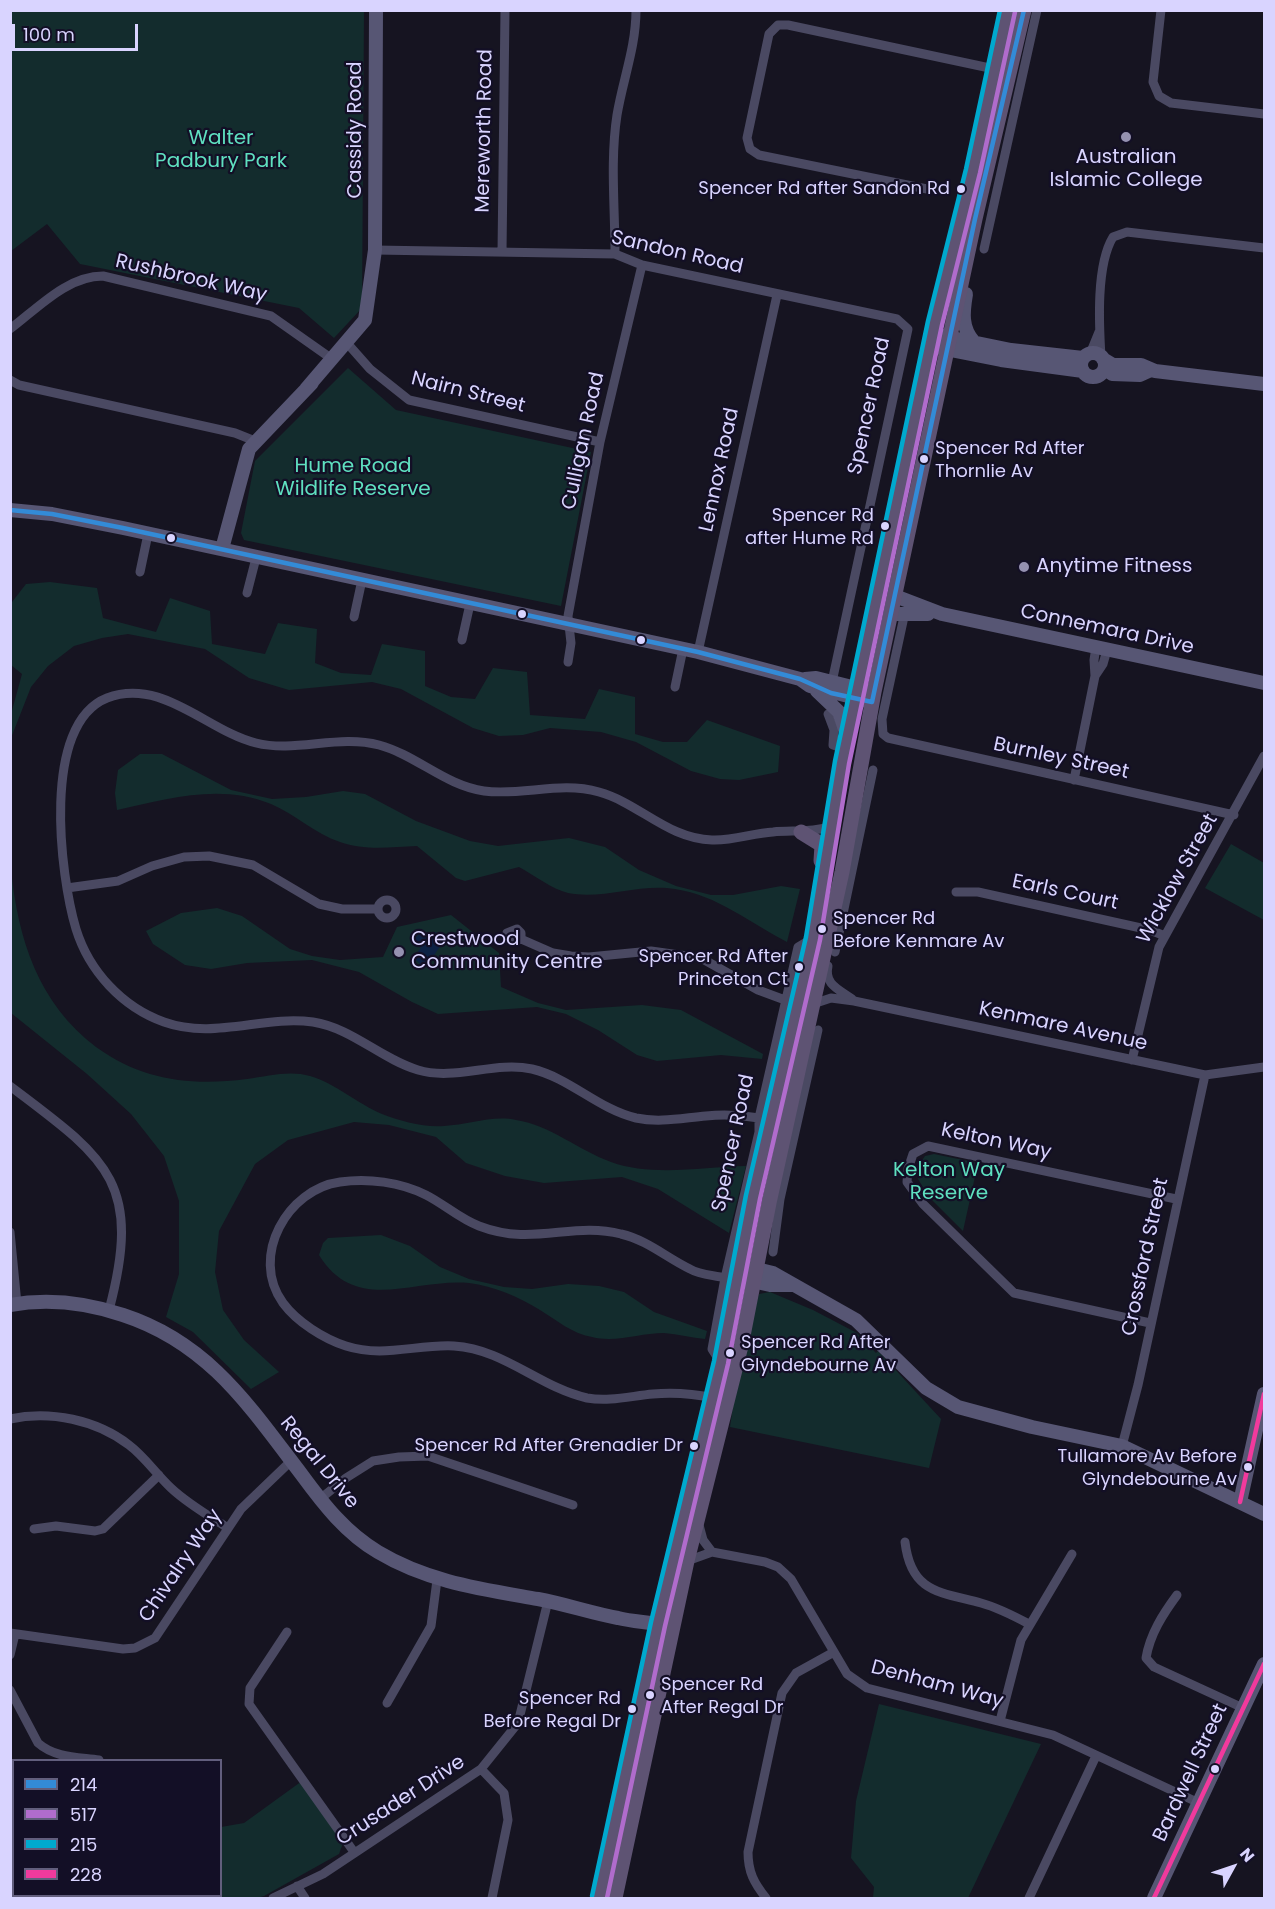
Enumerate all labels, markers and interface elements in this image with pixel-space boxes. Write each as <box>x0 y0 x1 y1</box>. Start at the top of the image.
scale bar <box>15 12 141 50</box>
text: 100 m <box>23 22 75 47</box>
street label: Mereworth Road <box>472 49 498 213</box>
street label: Cassidy Road <box>344 62 368 198</box>
park label: Walter Padbury Park <box>155 127 287 174</box>
marker: Australian Islamic College <box>1119 130 1133 144</box>
place label: Australian Islamic College <box>1049 146 1203 193</box>
place label: Spencer Rd after Sandon Rd <box>698 178 950 200</box>
marker: Spencer Rd after Sandon Rd <box>955 183 967 195</box>
street label: Sandon Road <box>609 226 745 280</box>
street label: Rushbrook Way <box>113 250 269 308</box>
street label: Spencer Road <box>844 335 896 477</box>
street label: Nairn Street <box>408 367 528 419</box>
street label: Culligan Road <box>558 370 610 512</box>
street label: Lennox Road <box>695 406 745 534</box>
place label: Spencer Rd After Thornlie Av <box>935 438 1084 480</box>
marker: Spencer Rd After Thornlie Av <box>918 453 930 465</box>
park label: Hume Road Wildlife Reserve <box>275 455 431 502</box>
place label: Spencer Rd after Hume Rd <box>745 505 874 548</box>
marker: Spencer Rd after Hume Rd <box>879 520 891 532</box>
unlabelled marker <box>165 532 177 544</box>
place label: Anytime Fitness <box>1036 555 1192 579</box>
marker: Anytime Fitness <box>1017 560 1031 574</box>
street label: Connemara Drive <box>1018 600 1196 660</box>
unlabelled marker <box>516 608 528 620</box>
unlabelled marker <box>635 634 647 646</box>
street label: Burnley Street <box>991 733 1131 785</box>
street label: Wicklow Street <box>1132 810 1224 948</box>
street label: Earls Court <box>1010 870 1120 916</box>
place label: Spencer Rd Before Kenmare Av <box>833 908 1004 950</box>
marker: Spencer Rd Before Kenmare Av <box>816 923 828 935</box>
place label: Crestwood Community Centre <box>411 928 603 975</box>
marker: Crestwood Community Centre <box>392 945 406 959</box>
place label: Spencer Rd After Princeton Ct <box>639 946 788 988</box>
marker: Spencer Rd After Princeton Ct <box>793 961 805 973</box>
street label: Kenmare Avenue <box>977 997 1149 1057</box>
street label: Spencer Road <box>708 1072 760 1214</box>
street label: Kelton Way <box>939 1119 1053 1165</box>
park label: Kelton Way Reserve <box>893 1159 1005 1206</box>
street label: Crossford Street <box>1118 1176 1174 1338</box>
place label: Spencer Rd After Glyndebourne Av <box>741 1332 896 1374</box>
marker: Spencer Rd After Glyndebourne Av <box>724 1347 736 1359</box>
street label: Regal Drive <box>274 1412 364 1514</box>
place label: Spencer Rd After Grenadier Dr <box>414 1435 683 1457</box>
marker: Spencer Rd After Grenadier Dr <box>688 1440 700 1452</box>
place label: Tullamore Av Before Glyndebourne Av <box>1057 1446 1237 1488</box>
marker: Tullamore Av Before Glyndebourne Av <box>1242 1461 1254 1473</box>
street label: Chivalry Way <box>134 1505 228 1627</box>
street label: Denham Way <box>868 1656 1006 1714</box>
place label: Spencer Rd After Regal Dr <box>661 1674 783 1716</box>
place label: Spencer Rd Before Regal Dr <box>484 1688 621 1730</box>
marker: Spencer Rd After Regal Dr <box>644 1689 656 1701</box>
street label: Bardwell Street <box>1149 1700 1233 1846</box>
marker: Spencer Rd Before Regal Dr <box>626 1703 638 1715</box>
street label: Crusader Drive <box>332 1750 470 1852</box>
legend <box>12 1759 222 1897</box>
unlabelled marker <box>1209 1763 1221 1775</box>
text: 214 <box>70 1772 97 1797</box>
text: 517 <box>70 1802 97 1827</box>
text: 215 <box>70 1832 97 1857</box>
north arrow <box>1203 1837 1263 1897</box>
text: N <box>1234 1843 1260 1867</box>
text: 228 <box>70 1862 102 1887</box>

